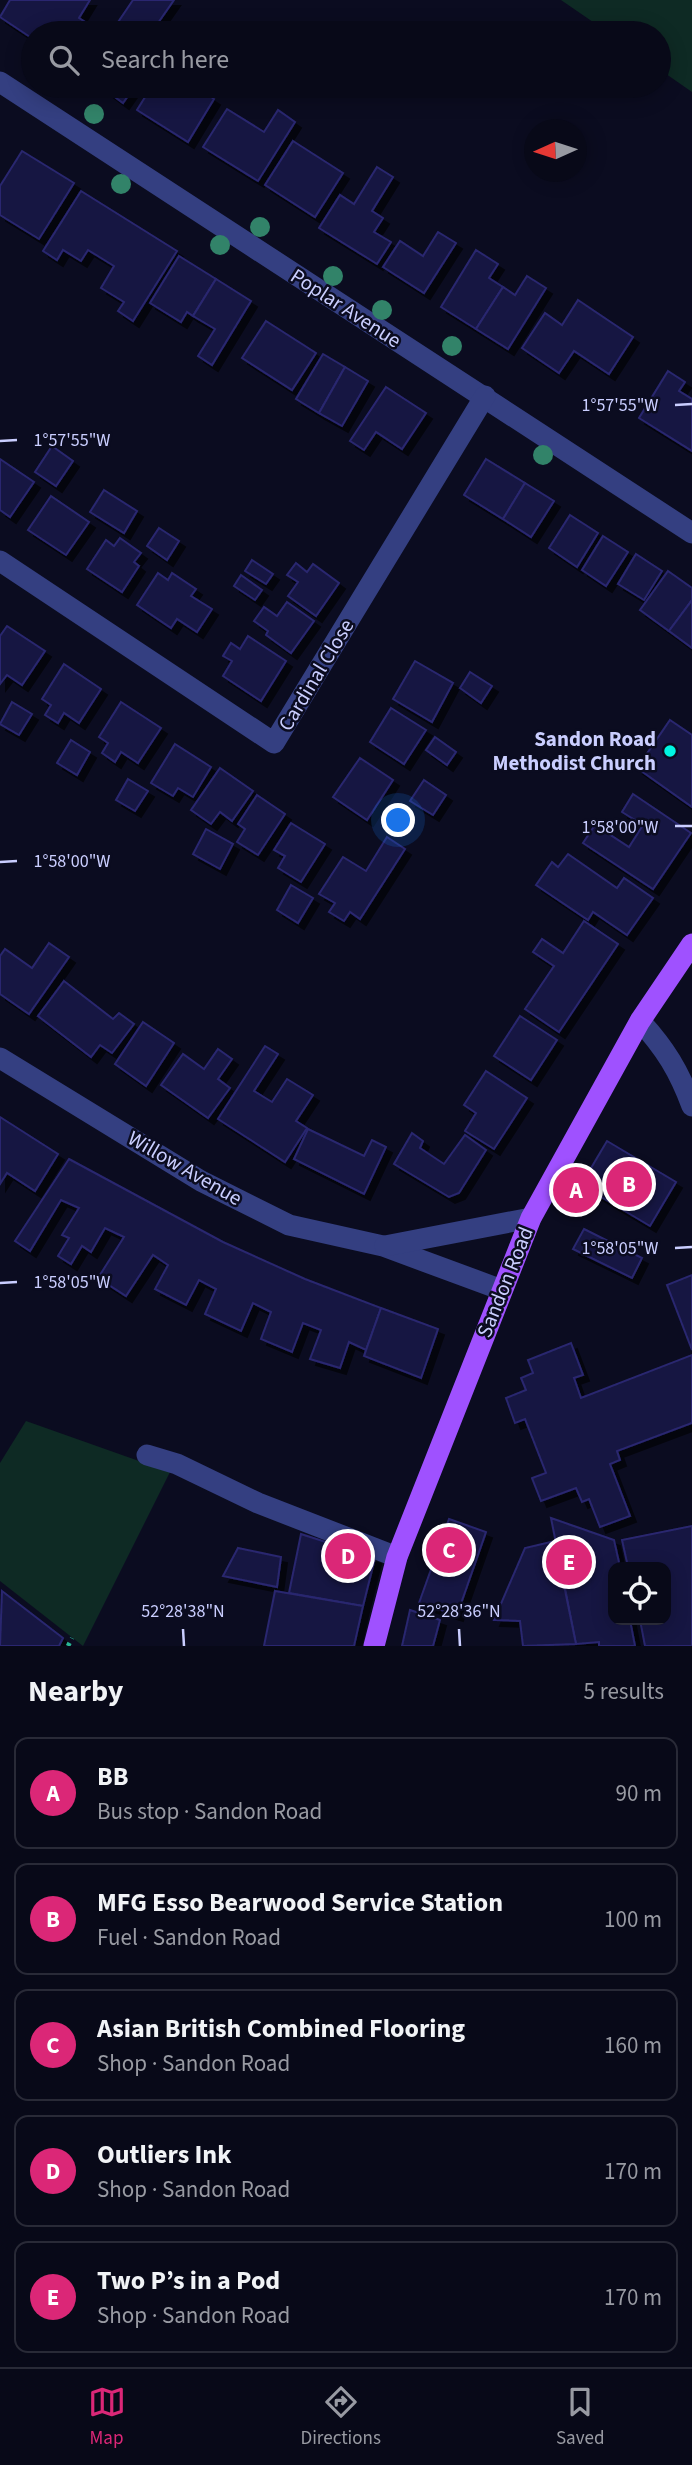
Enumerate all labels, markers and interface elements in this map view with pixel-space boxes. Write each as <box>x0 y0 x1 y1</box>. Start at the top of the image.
search box <box>21 21 671 98</box>
icon: search <box>45 41 83 79</box>
text: Search here <box>101 41 229 78</box>
north arrow <box>524 119 587 182</box>
street label: Poplar Avenue <box>285 261 407 355</box>
text: 1°57'55"W <box>582 393 659 418</box>
text: 1°57'55"W <box>34 428 111 453</box>
street label: Cardinal Close <box>271 613 361 737</box>
place label: Sandon Road Methodist Church <box>493 724 656 778</box>
marker: Sandon Road Methodist Church <box>662 743 678 759</box>
your location <box>381 803 415 837</box>
text: 1°58'00"W <box>582 815 659 840</box>
text: 1°58'00"W <box>34 849 111 874</box>
street label: Willow Avenue <box>122 1123 248 1213</box>
pin: B <box>606 1158 652 1210</box>
pin: A <box>553 1164 599 1216</box>
street label: Sandon Road <box>469 1222 541 1342</box>
text: 1°58'05"W <box>582 1236 659 1261</box>
text: 1°58'05"W <box>34 1270 111 1295</box>
pin: C <box>426 1524 472 1576</box>
pin: D <box>325 1530 371 1582</box>
pin: E <box>546 1536 592 1588</box>
map controls <box>608 1562 671 1625</box>
button: locate <box>608 1562 671 1625</box>
text: 52°28'38"N <box>141 1599 225 1624</box>
text: 52°28'36"N <box>417 1599 501 1624</box>
text: Nearby <box>28 1670 123 1713</box>
text: 5 results <box>584 1675 664 1708</box>
text: BB <box>97 1758 128 1795</box>
text: A <box>46 1777 60 1810</box>
text: 90 m <box>615 1777 662 1810</box>
text: Bus stop · Sandon Road <box>97 1795 322 1828</box>
text: MFG Esso Bearwood Service Station <box>97 1884 503 1921</box>
text: B <box>46 1903 60 1936</box>
text: 100 m <box>604 1903 662 1936</box>
text: Fuel · Sandon Road <box>97 1921 281 1954</box>
text: Asian British Combined Flooring <box>97 2010 465 2047</box>
text: C <box>46 2029 60 2062</box>
text: 160 m <box>604 2029 662 2062</box>
text: Shop · Sandon Road <box>97 2047 290 2080</box>
text: Outliers Ink <box>97 2136 231 2173</box>
text: D <box>46 2155 60 2188</box>
text: 170 m <box>604 2155 662 2188</box>
text: Shop · Sandon Road <box>97 2173 290 2206</box>
text: Two P’s in a Pod <box>97 2262 280 2299</box>
text: E <box>47 2281 59 2314</box>
text: 170 m <box>604 2281 662 2314</box>
text: Shop · Sandon Road <box>97 2299 290 2332</box>
tab: Map <box>88 2383 126 2452</box>
tab: Directions <box>301 2383 381 2452</box>
tab: Saved <box>556 2383 604 2452</box>

